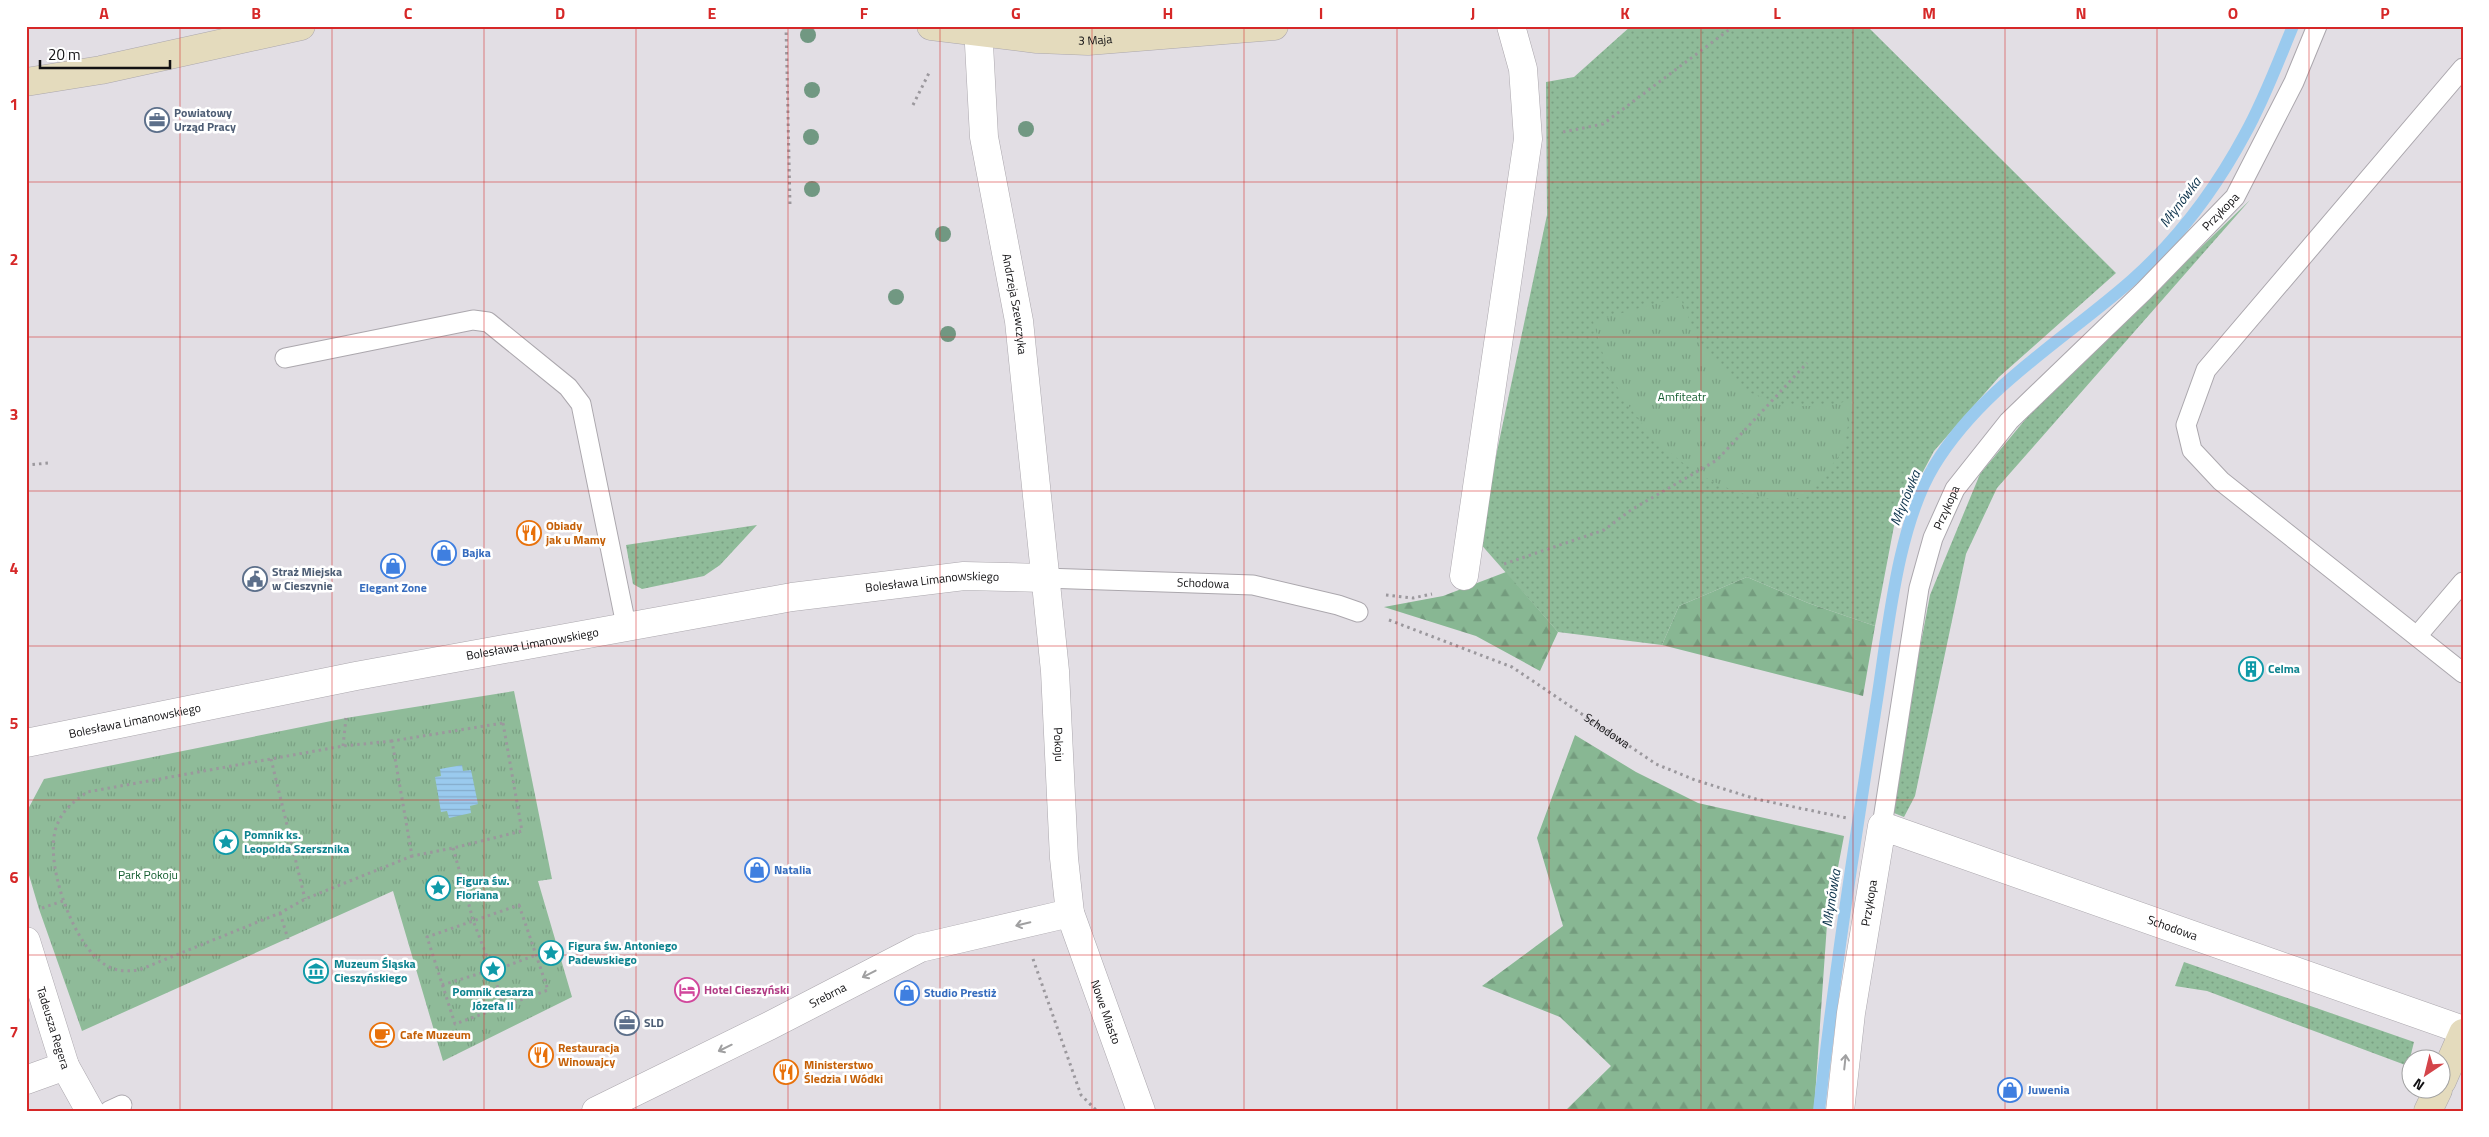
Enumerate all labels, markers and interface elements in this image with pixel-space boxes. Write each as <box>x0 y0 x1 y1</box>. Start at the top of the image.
text: A <box>99 1 109 25</box>
text: B <box>251 1 261 25</box>
text: C <box>404 1 413 25</box>
text: D <box>555 1 565 25</box>
text: E <box>708 1 717 25</box>
text: F <box>860 1 869 25</box>
text: G <box>1011 1 1021 25</box>
text: H <box>1163 1 1173 25</box>
text: I <box>1319 1 1323 25</box>
text: J <box>1471 1 1475 25</box>
text: K <box>1620 1 1630 25</box>
text: L <box>1773 1 1781 25</box>
text: M <box>1922 1 1936 25</box>
text: N <box>2075 1 2087 25</box>
text: O <box>2228 1 2238 25</box>
text: P <box>2380 1 2390 25</box>
street label: 3 Maja <box>1078 29 1113 50</box>
scale bar <box>40 38 170 70</box>
text: 20 m <box>48 43 81 66</box>
text: 1 <box>10 92 18 116</box>
place label: Powiatowy Urząd Pracy <box>174 103 236 136</box>
office icon: Powiatowy Urząd Pracy <box>144 107 170 133</box>
water label: Młynówka <box>2154 171 2206 231</box>
street label: Przykopa <box>2197 188 2243 235</box>
text: 2 <box>10 247 18 271</box>
street label: Andrzeja Szewczyka <box>997 252 1032 355</box>
park label: Amfiteatr <box>1658 387 1706 406</box>
text: 3 <box>10 402 18 426</box>
water label: Młynówka <box>1884 466 1926 529</box>
street label: Przykopa <box>1928 482 1964 533</box>
place label: Obiady jak u Mamy <box>545 516 606 549</box>
restaurant icon: Obiady jak u Mamy <box>516 520 542 546</box>
shop icon: Bajka <box>431 540 457 566</box>
place label: Bajka <box>462 543 491 562</box>
shop icon: Elegant Zone <box>380 553 406 579</box>
text: 4 <box>10 556 19 580</box>
place label: Straż Miejska w Cieszynie <box>272 562 342 595</box>
public building icon: Straż Miejska w Cieszynie <box>242 566 268 592</box>
street label: Bolesława Limanowskiego <box>864 566 999 597</box>
street label: Schodowa <box>1176 572 1229 593</box>
place label: Elegant Zone <box>359 578 427 597</box>
street label: Bolesława Limanowskiego <box>464 622 600 665</box>
building icon: Celma <box>2238 656 2264 682</box>
place label: Celma <box>2268 659 2300 678</box>
street label: Bolesława Limanowskiego <box>67 698 202 743</box>
street label: Schodowa <box>1580 708 1634 753</box>
text: 5 <box>10 711 19 735</box>
street label: Pokoju <box>1049 727 1069 762</box>
place label: Pomnik ks. Leopolda Szersznika <box>244 825 349 858</box>
place icon: Pomnik ks. Leopolda Szersznika <box>213 829 239 855</box>
shop icon: Natalia <box>744 857 770 883</box>
place label: Natalia <box>774 860 811 879</box>
text: 6 <box>10 865 19 889</box>
park label: Park Pokoju <box>118 865 178 884</box>
water label: Młynówka <box>1816 867 1846 928</box>
place label: Figura św. Floriana <box>456 871 510 904</box>
place icon: Figura św. Floriana <box>425 875 451 901</box>
street label: Przykopa <box>1856 878 1882 928</box>
street label: Schodowa <box>2145 910 2200 945</box>
one-way arrow <box>1015 920 1031 929</box>
place label: Figura św. Antoniego Padewskiego <box>568 936 677 969</box>
place icon: Figura św. Antoniego Padewskiego <box>538 940 564 966</box>
place label: Muzeum Śląska Cieszyńskiego <box>334 954 416 987</box>
place icon: Pomnik cesarza Józefa II <box>480 956 506 982</box>
museum icon: Muzeum Śląska Cieszyńskiego <box>303 958 329 984</box>
one-way arrow <box>862 969 877 979</box>
hotel icon: Hotel Cieszyński <box>674 977 700 1003</box>
street label: Nowe Miasto <box>1086 977 1126 1047</box>
street label: Srebrna <box>806 978 850 1013</box>
place label: Hotel Cieszyński <box>704 980 789 999</box>
shop icon: Studio Prestiż <box>894 980 920 1006</box>
place label: Pomnik cesarza Józefa II <box>452 982 534 1015</box>
place label: Studio Prestiż <box>924 983 996 1002</box>
street label: Tadeusza Regera <box>32 984 75 1071</box>
office icon: SLD <box>614 1010 640 1036</box>
place label: SLD <box>644 1013 664 1032</box>
text: 7 <box>10 1020 18 1044</box>
cafe icon: Cafe Muzeum <box>369 1022 395 1048</box>
place label: Cafe Muzeum <box>400 1025 471 1044</box>
place label: Restauracja Winowajcy <box>558 1038 619 1071</box>
restaurant icon: Restauracja Winowajcy <box>528 1042 554 1068</box>
one-way arrow <box>718 1043 733 1053</box>
north arrow <box>2402 1050 2452 1100</box>
place label: Ministerstwo Śledzia I Wódki <box>804 1055 883 1088</box>
one-way arrow <box>1840 1055 1850 1071</box>
restaurant icon: Ministerstwo Śledzia I Wódki <box>773 1059 799 1085</box>
text: N <box>2408 1074 2428 1096</box>
shop icon: Juwenia <box>1997 1077 2023 1103</box>
place label: Juwenia <box>2028 1080 2070 1099</box>

